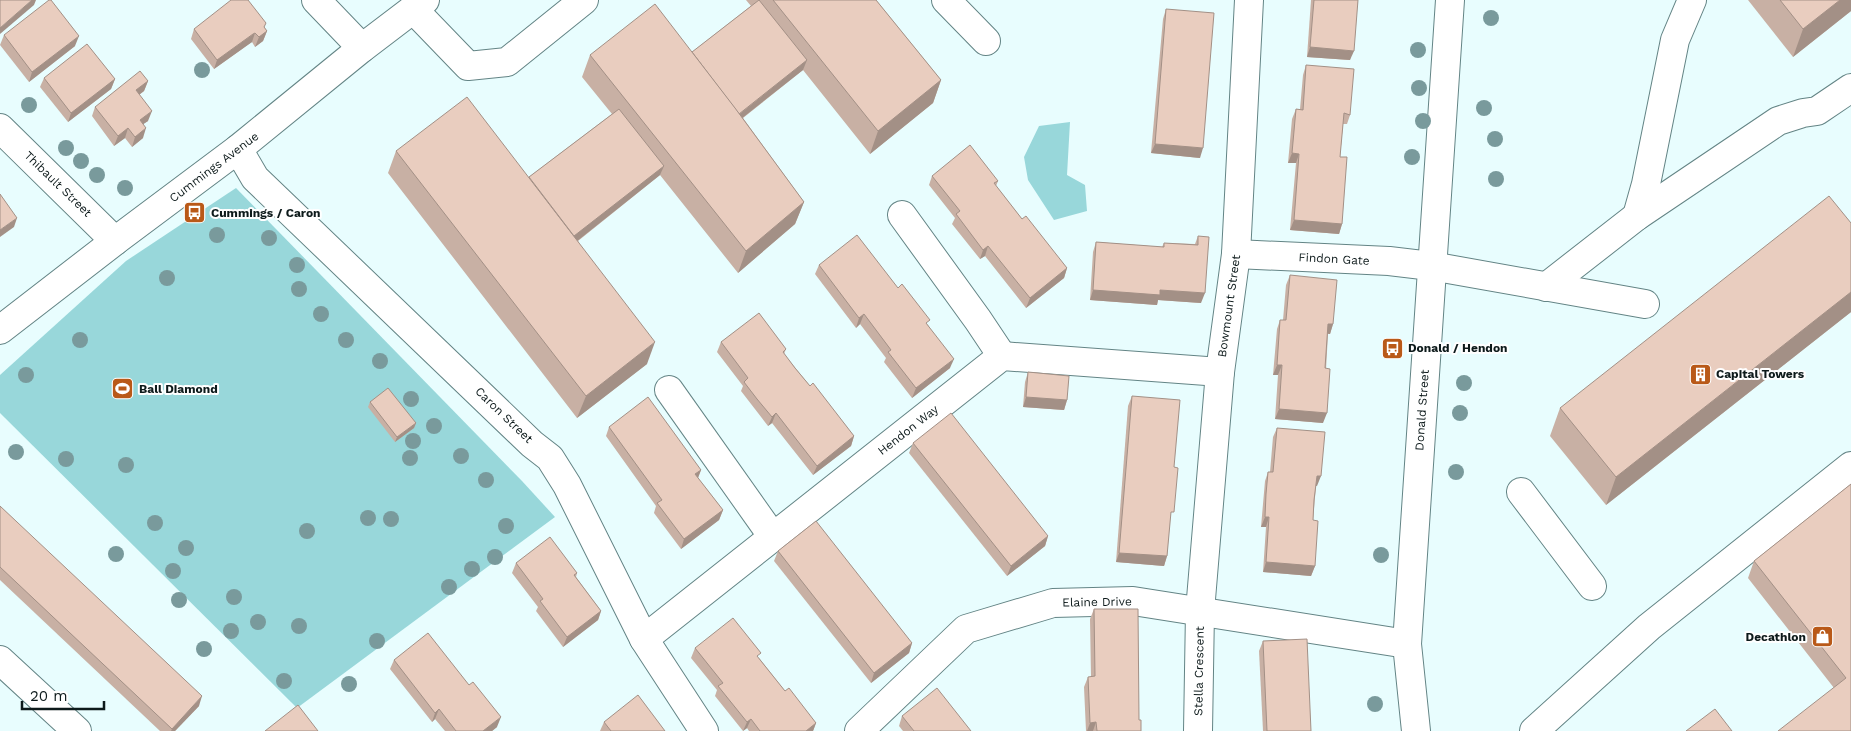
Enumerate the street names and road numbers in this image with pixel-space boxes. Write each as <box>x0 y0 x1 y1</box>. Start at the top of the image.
street label: Cummings Avenue <box>167 129 261 205</box>
street label: Thibault Street <box>21 148 95 220</box>
street label: Findon Gate <box>1298 250 1370 268</box>
street label: Bowmount Street <box>1215 254 1243 358</box>
street label: Donald Street <box>1412 369 1432 451</box>
street label: Caron Street <box>472 384 536 446</box>
street label: Hendon Way <box>875 402 942 458</box>
street label: Elaine Drive <box>1062 594 1132 610</box>
street label: Stella Crescent <box>1191 626 1207 716</box>

